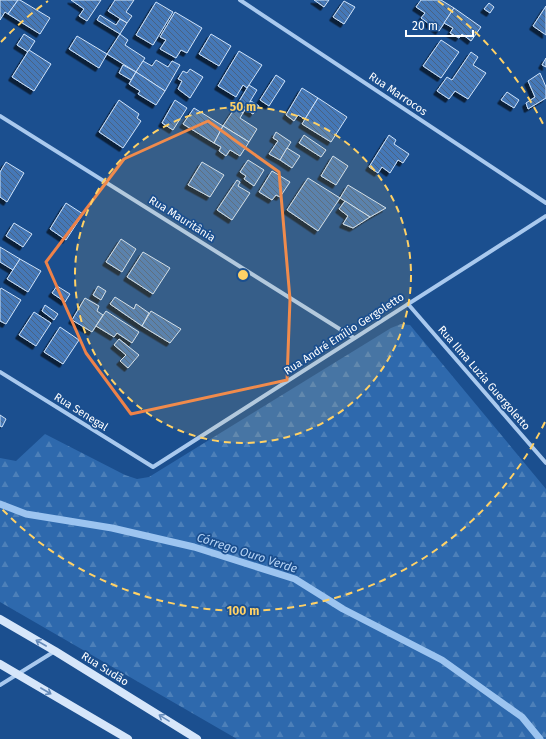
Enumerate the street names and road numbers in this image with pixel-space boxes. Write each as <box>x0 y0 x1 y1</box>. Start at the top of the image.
street label: Rua Marrocos <box>366 70 430 118</box>
street label: Rua Mauritânia <box>146 193 218 245</box>
street label: Rua André Emílio Gergoletto <box>282 290 406 378</box>
street label: Rua Ilma Luzia Guergoletto <box>435 323 533 433</box>
street label: Rua Senegal <box>52 390 110 434</box>
street label: Rua Sudão <box>79 649 131 689</box>

